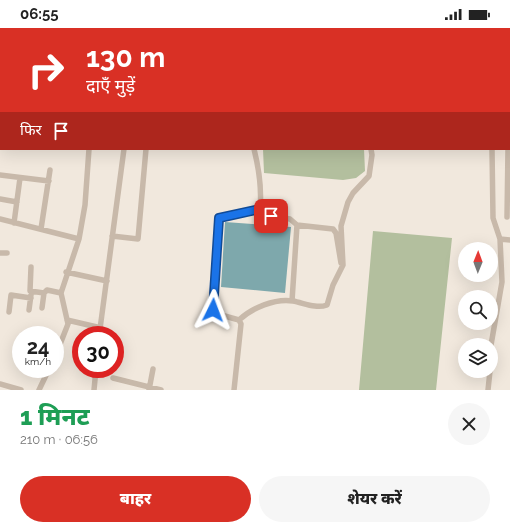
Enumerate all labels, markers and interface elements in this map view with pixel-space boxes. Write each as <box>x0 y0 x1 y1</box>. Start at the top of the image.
text: 06:55 <box>20 5 59 23</box>
text: 130 m <box>86 41 165 74</box>
icon: right <box>20 44 72 96</box>
text: दाएँ मुड़ें <box>86 75 135 96</box>
icon: arrive <box>50 120 72 142</box>
text: फिर <box>20 121 42 139</box>
pin <box>254 199 288 233</box>
icon: arrive <box>260 205 282 227</box>
north arrow <box>458 242 498 282</box>
map controls <box>458 242 498 378</box>
position arrow <box>192 289 234 331</box>
button: search <box>458 290 498 330</box>
speed limit sign: 30 <box>72 326 124 378</box>
text: 24 <box>27 335 49 359</box>
button: layers <box>458 338 498 378</box>
text: km/h <box>25 356 51 367</box>
text: 1 मिनट <box>20 402 90 431</box>
button: close <box>448 403 490 445</box>
text: 210 m · 06:56 <box>20 432 98 447</box>
button: बाहर <box>20 476 251 522</box>
button: शेयर करें <box>259 476 490 522</box>

